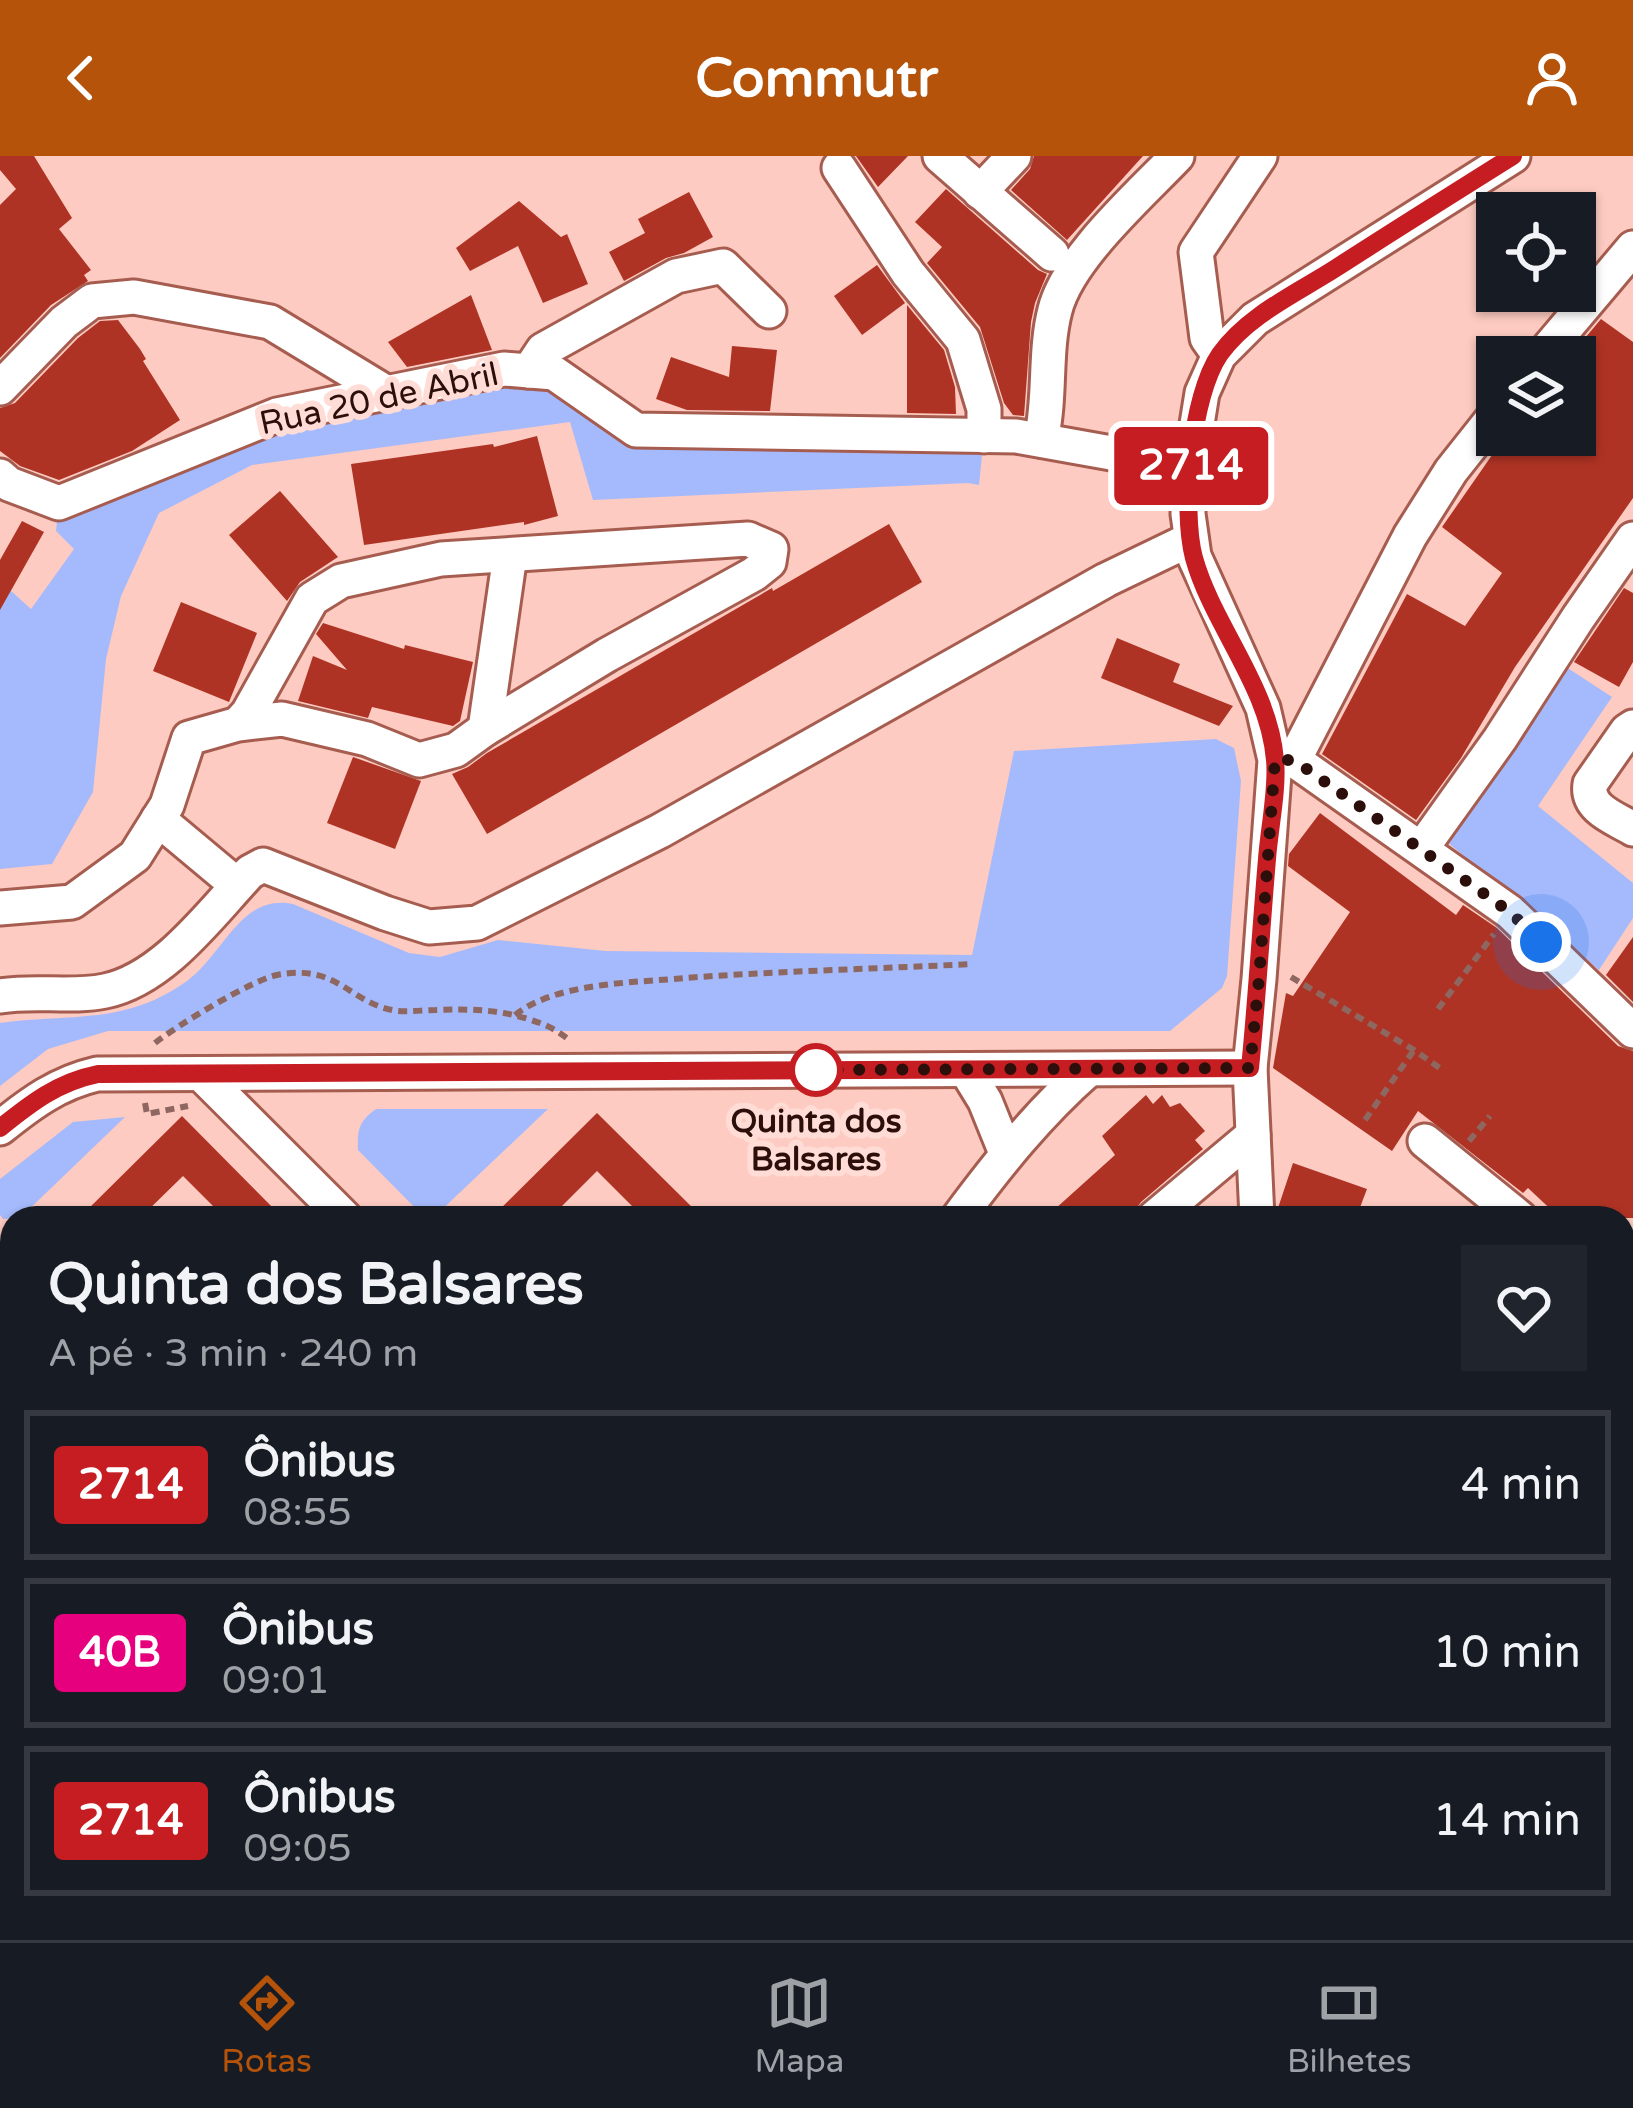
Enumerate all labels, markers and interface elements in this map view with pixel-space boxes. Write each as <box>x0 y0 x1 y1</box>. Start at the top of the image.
icon: back <box>48 45 114 111</box>
icon: person <box>1519 45 1585 111</box>
text: Commutr <box>695 46 938 111</box>
map controls <box>1476 192 1596 456</box>
button: locate <box>1476 192 1596 312</box>
button: layers <box>1476 336 1596 456</box>
street label: Rua 20 de Abril <box>256 355 502 443</box>
line badge: 2714 <box>1107 427 1275 505</box>
text: 2714 <box>1138 440 1244 491</box>
your location <box>1511 912 1571 972</box>
marker: Quinta dos Balsares <box>791 1045 841 1095</box>
place label: Quinta dos Balsares <box>730 1102 902 1179</box>
button: heart <box>1461 1245 1587 1371</box>
text: Quinta dos Balsares <box>48 1251 584 1319</box>
text: A pé · 3 min · 240 m <box>48 1330 418 1377</box>
text: Ônibus <box>244 1435 396 1489</box>
text: 4 min <box>1461 1458 1581 1512</box>
text: 2714 <box>78 1459 184 1510</box>
text: 08:55 <box>244 1489 352 1536</box>
text: Ônibus <box>222 1603 374 1657</box>
text: 10 min <box>1433 1626 1581 1680</box>
text: 40B <box>79 1627 161 1678</box>
text: 09:01 <box>222 1657 330 1704</box>
text: Ônibus <box>244 1771 396 1825</box>
text: 14 min <box>1433 1794 1581 1848</box>
text: 2714 <box>78 1795 184 1846</box>
text: 09:05 <box>244 1825 352 1872</box>
tab: Rotas <box>221 1970 312 2081</box>
tab: Mapa <box>754 1970 844 2081</box>
tab: Bilhetes <box>1287 1970 1412 2081</box>

